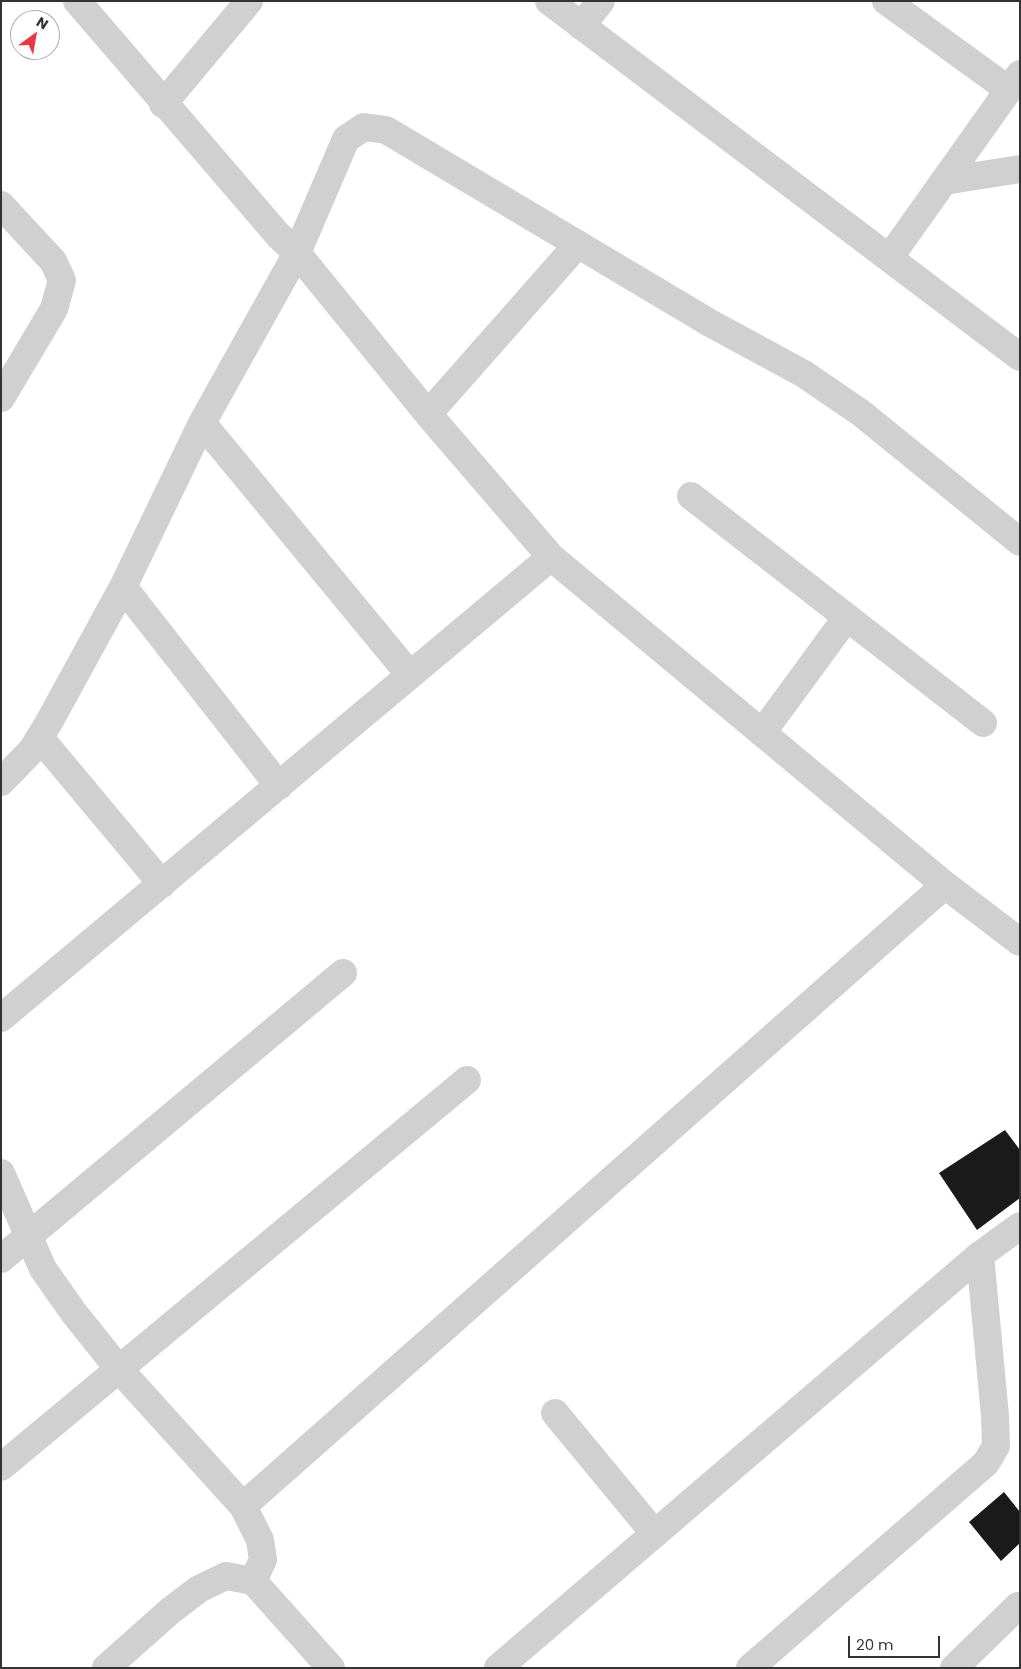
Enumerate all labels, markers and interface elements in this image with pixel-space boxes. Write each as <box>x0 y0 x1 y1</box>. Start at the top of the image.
north arrow <box>10 10 60 60</box>
text: N <box>33 12 52 34</box>
scale bar <box>851 1626 944 1658</box>
text: 20 m <box>856 1634 894 1655</box>

